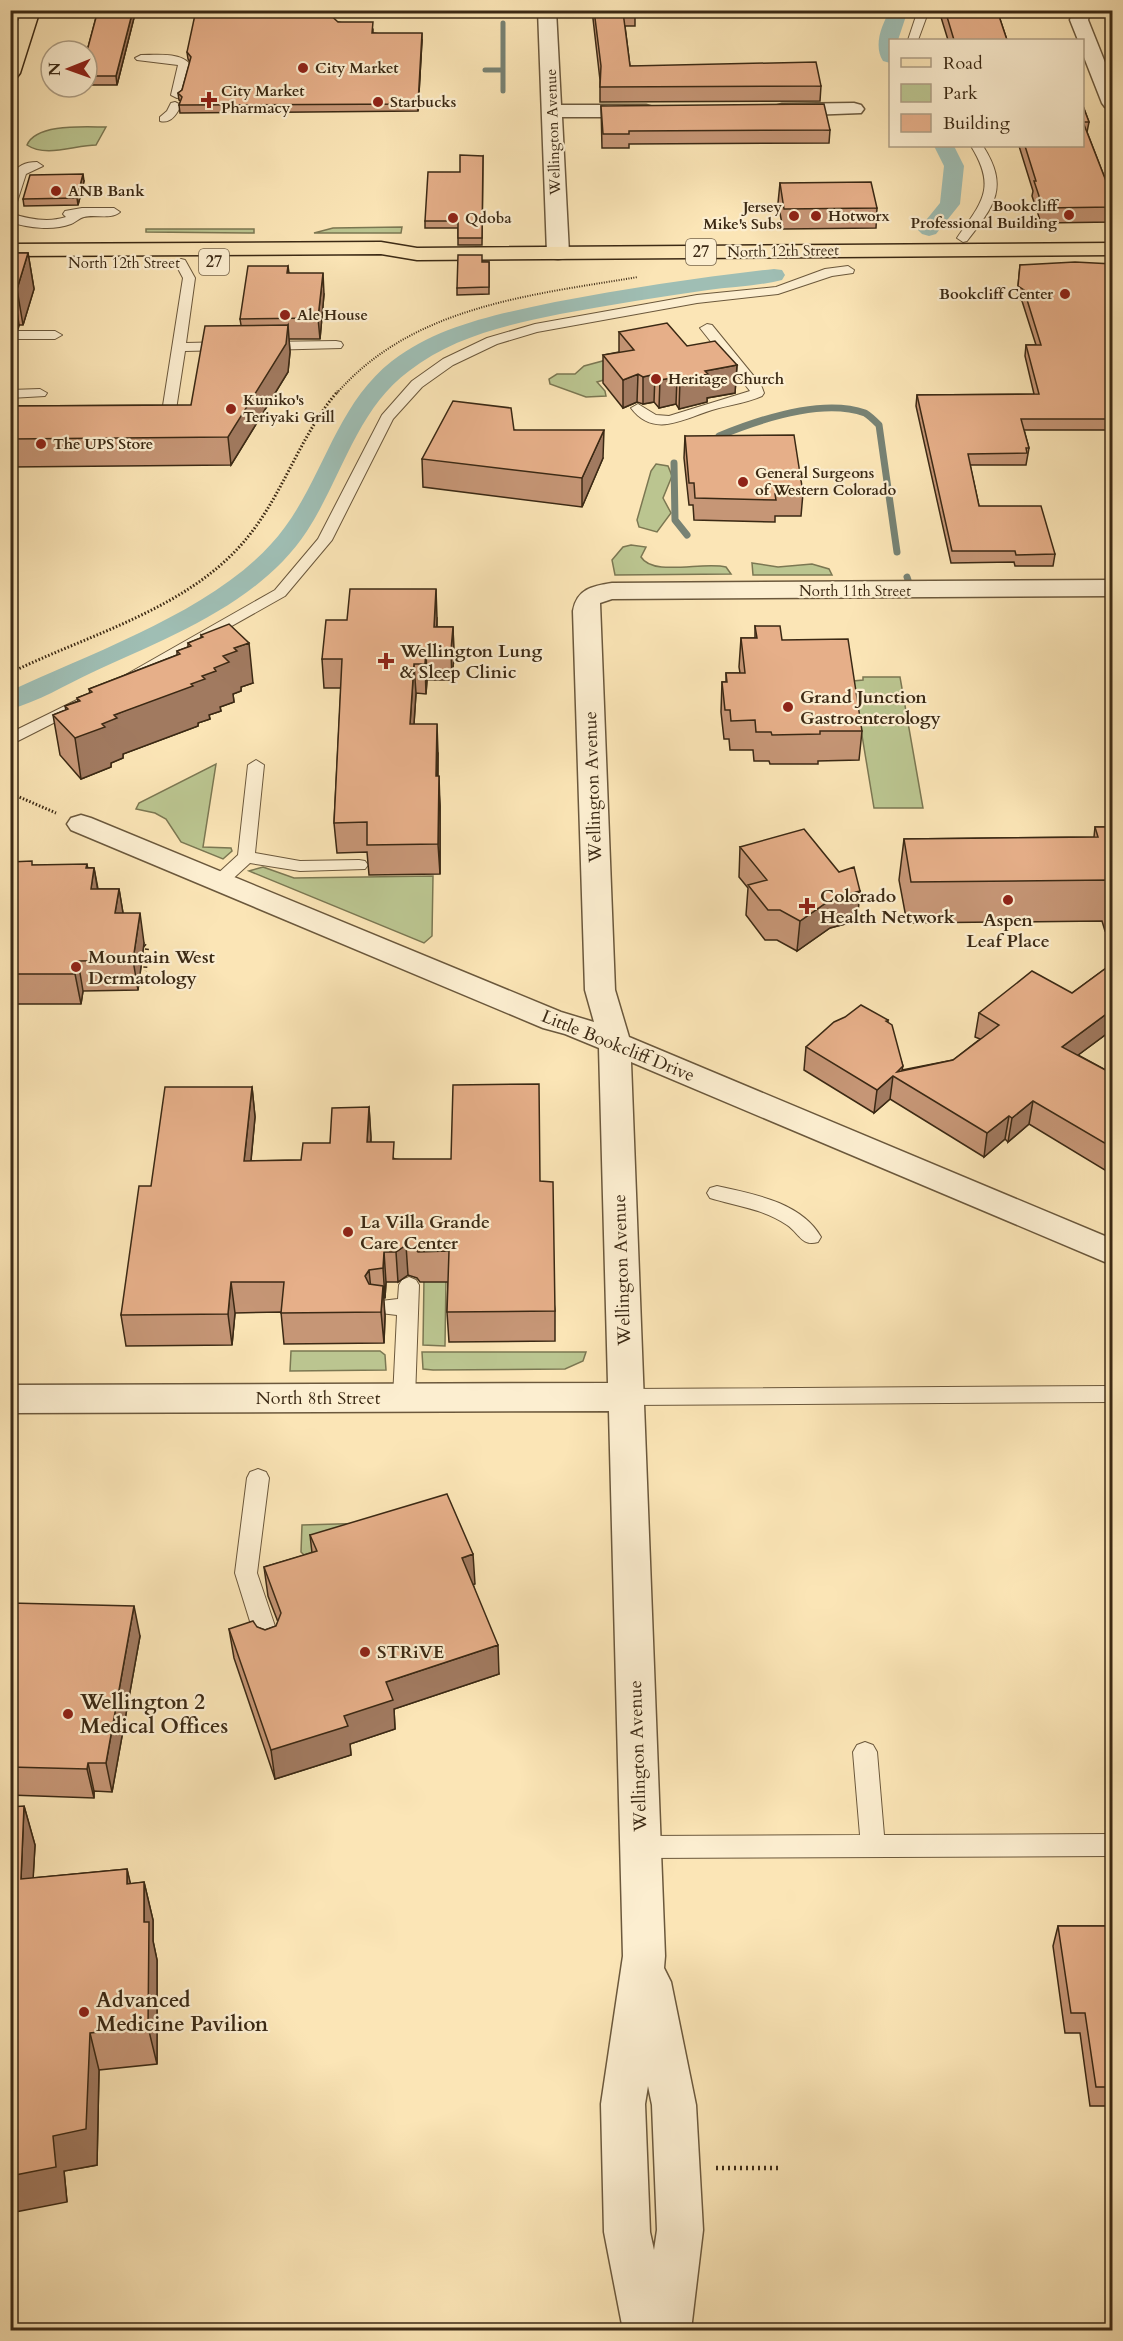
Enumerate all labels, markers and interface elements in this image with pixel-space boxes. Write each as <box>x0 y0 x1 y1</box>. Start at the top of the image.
north arrow <box>39 39 99 99</box>
legend <box>889 39 1084 147</box>
text: Road <box>943 51 983 76</box>
place label: City Market <box>315 58 399 78</box>
marker: City Market <box>296 61 310 75</box>
text: N <box>44 62 66 76</box>
street label: Wellington Avenue <box>541 68 565 196</box>
place label: City Market Pharmacy <box>221 81 305 118</box>
text: Park <box>943 81 978 106</box>
place label: Starbucks <box>390 92 456 112</box>
marker: City Market Pharmacy <box>202 93 216 107</box>
marker: Starbucks <box>371 95 385 109</box>
text: Building <box>943 111 1011 136</box>
place label: ANB Bank <box>68 181 145 201</box>
marker: ANB Bank <box>49 184 63 198</box>
place label: Bookcliff Professional Building <box>911 196 1060 233</box>
place label: Jersey Mike's Subs <box>703 197 782 234</box>
place label: Hotworx <box>828 206 890 226</box>
place label: Qdoba <box>465 208 512 228</box>
marker: Bookcliff Professional Building <box>1062 208 1076 222</box>
marker: Jersey Mike's Subs <box>787 209 801 223</box>
marker: Hotworx <box>809 209 823 223</box>
marker: Qdoba <box>446 211 460 225</box>
road number: 27 <box>686 239 716 265</box>
street label: North 12th Street <box>727 240 839 262</box>
road number: 27 <box>199 249 229 275</box>
street label: North 12th Street <box>68 253 180 273</box>
place label: Bookcliff Center <box>939 284 1054 304</box>
marker: Bookcliff Center <box>1058 287 1072 301</box>
place label: Ale House <box>297 305 368 325</box>
marker: Ale House <box>278 308 292 322</box>
place label: Heritage Church <box>668 369 785 389</box>
marker: Heritage Church <box>649 372 663 386</box>
place label: Kuniko's Teriyaki Grill <box>243 390 335 427</box>
marker: Kuniko's Teriyaki Grill <box>224 402 238 416</box>
place label: The UPS Store <box>53 434 153 454</box>
marker: The UPS Store <box>34 437 48 451</box>
place label: General Surgeons of Western Colorado <box>755 463 897 500</box>
marker: General Surgeons of Western Colorado <box>736 475 750 489</box>
street label: North 11th Street <box>799 581 911 601</box>
place label: Wellington Lung & Sleep Clinic <box>399 639 543 685</box>
marker: Wellington Lung & Sleep Clinic <box>377 652 395 670</box>
place label: Grand Junction Gastroenterology <box>800 685 942 731</box>
marker: Grand Junction Gastroenterology <box>781 700 795 714</box>
street label: Wellington Avenue <box>578 711 608 864</box>
place label: Colorado Health Network <box>820 884 956 930</box>
marker: Aspen Leaf Place <box>1001 893 1015 907</box>
marker: Colorado Health Network <box>798 897 816 915</box>
place label: Aspen Leaf Place <box>966 908 1050 954</box>
place label: Mountain West Dermatology <box>88 945 216 991</box>
marker: Mountain West Dermatology <box>69 960 83 974</box>
street label: Little Bookcliff Drive <box>538 1004 698 1088</box>
street label: Wellington Avenue <box>607 1194 637 1347</box>
place label: La Villa Grande Care Center <box>360 1210 490 1256</box>
marker: La Villa Grande Care Center <box>341 1225 355 1239</box>
street label: North 8th Street <box>256 1386 381 1411</box>
place label: STRiVE <box>377 1640 444 1665</box>
marker: STRiVE <box>358 1645 372 1659</box>
street label: Wellington Avenue <box>623 1680 653 1833</box>
place label: Wellington 2 Medical Offices <box>79 1688 228 1741</box>
marker: Wellington 2 Medical Offices <box>61 1707 75 1721</box>
place label: Advanced Medicine Pavilion <box>96 1986 269 2039</box>
marker: Advanced Medicine Pavilion <box>77 2005 91 2019</box>

